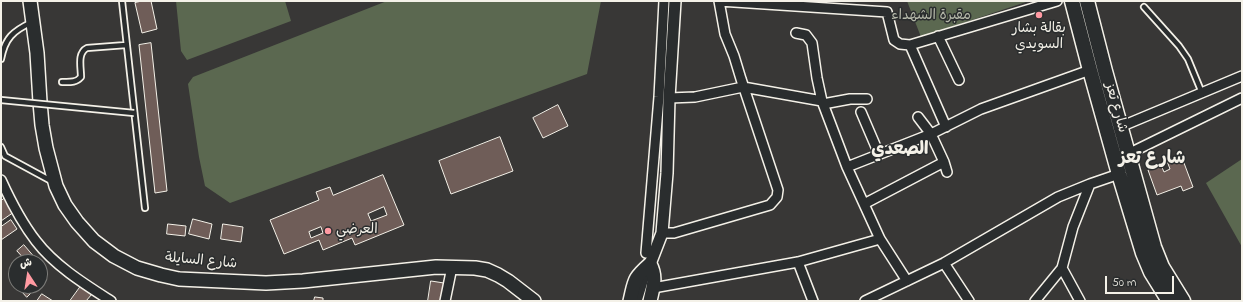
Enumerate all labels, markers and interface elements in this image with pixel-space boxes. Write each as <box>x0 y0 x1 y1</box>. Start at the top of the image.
park label: مقبرة الشهداء <box>891 9 971 25</box>
marker: بقالة بشار السويدي <box>1034 10 1044 20</box>
place label: بقالة بشار السويدي <box>1012 22 1066 54</box>
street label: شارع تعز <box>1100 81 1130 135</box>
district label: الصعدي <box>871 140 929 162</box>
district label: شارع تعز <box>1119 149 1185 171</box>
place label: العرضي <box>336 223 378 239</box>
marker: العرضي <box>323 226 333 236</box>
street label: شارع السايلة <box>164 250 238 274</box>
north arrow <box>8 254 48 294</box>
text: ش <box>18 254 33 272</box>
scale bar <box>1107 268 1176 294</box>
text: 50 m <box>1112 274 1136 292</box>

